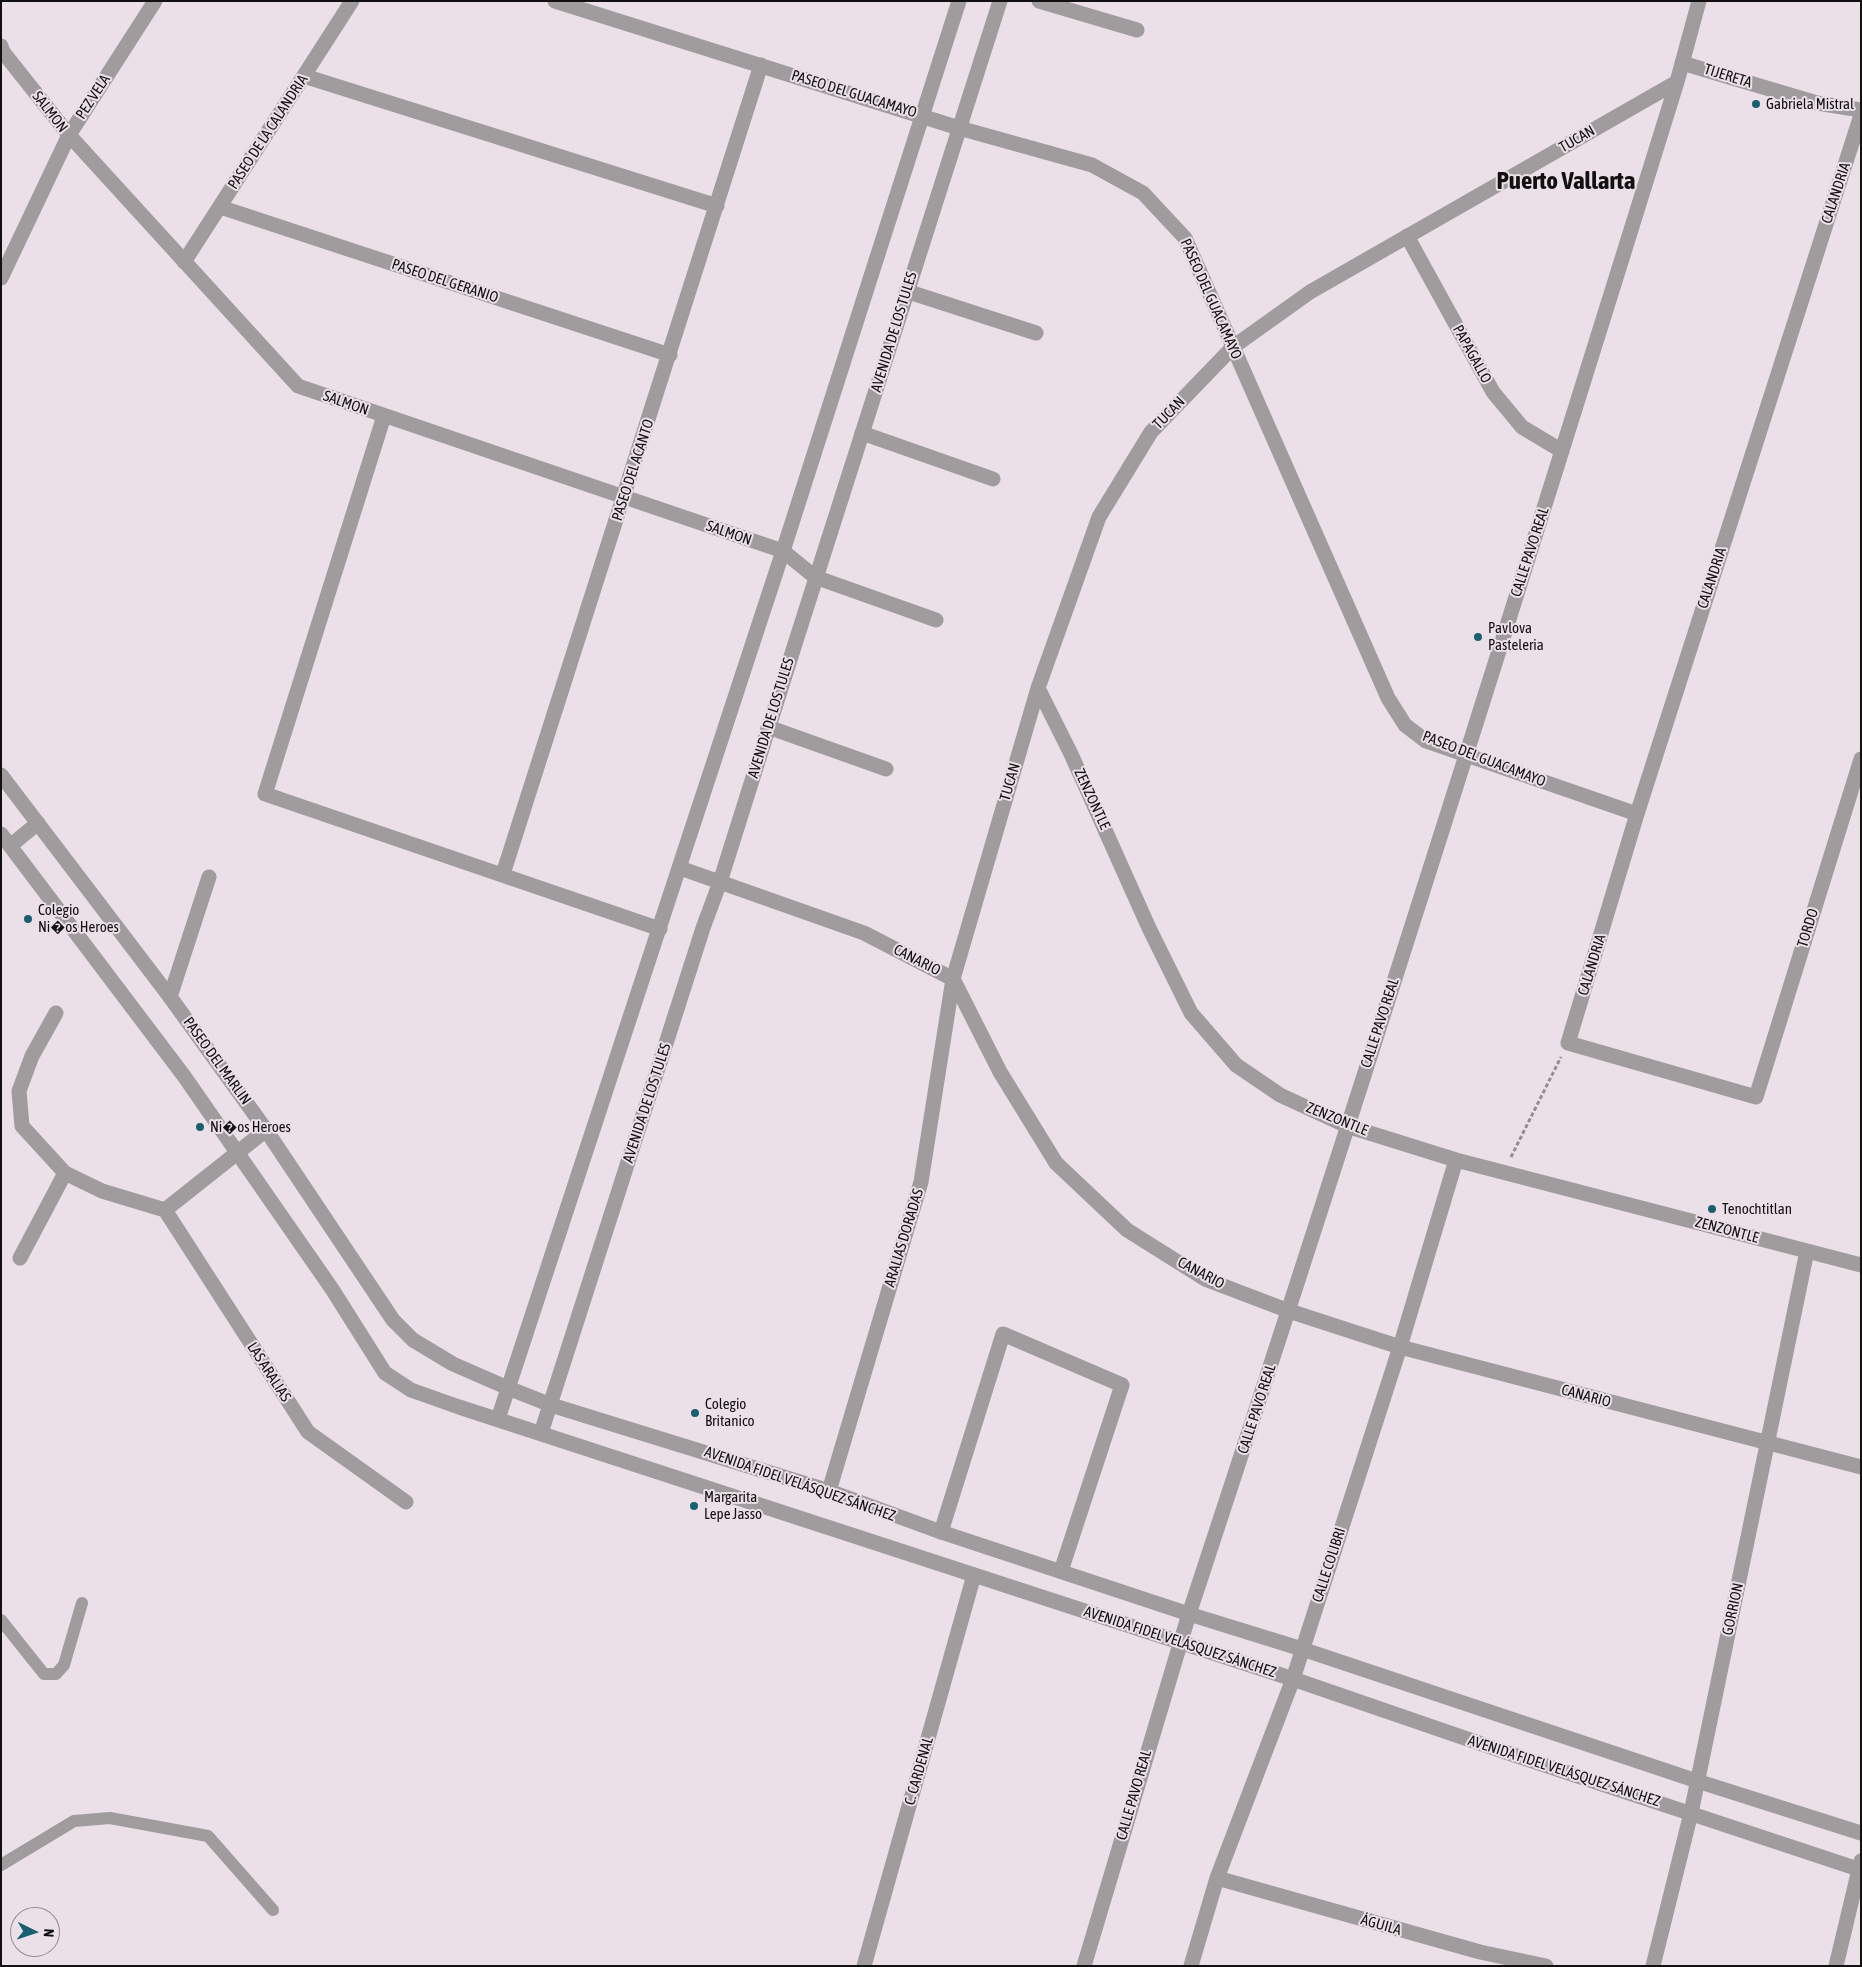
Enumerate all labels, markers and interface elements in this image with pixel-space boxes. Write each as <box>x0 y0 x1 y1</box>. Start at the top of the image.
street label: TIJERETA <box>1702 60 1754 92</box>
street label: PASEO DEL GUACAMAYO <box>789 66 919 122</box>
street label: PEZ VELA <box>72 71 114 123</box>
street label: PASEO DE LA CALANDRIA <box>224 71 312 193</box>
street label: SALMON <box>28 88 72 136</box>
place label: Gabriela Mistral <box>1766 95 1854 113</box>
marker: Gabriela Mistral <box>1750 98 1762 110</box>
street label: TUCAN <box>1556 122 1598 156</box>
street label: CALANDRIA <box>1818 160 1854 226</box>
district label: Puerto Vallarta <box>1497 166 1635 196</box>
street label: PASEO DEL GUACAMAYO <box>1176 236 1246 362</box>
street label: PASEO DEL GERANIO <box>389 255 501 307</box>
street label: AVENIDA DE LOS TULES <box>867 270 921 394</box>
street label: PAPAGALLO <box>1449 322 1495 386</box>
street label: SALMON <box>321 387 371 419</box>
street label: TUCAN <box>1149 393 1189 433</box>
street label: PASEO DEL ACANTO <box>608 417 658 523</box>
street label: CALLE PAVO REAL <box>1507 505 1553 599</box>
street label: SALMON <box>704 517 754 549</box>
street label: CALANDRIA <box>1694 545 1730 611</box>
place label: Pavlova Pasteleria <box>1488 619 1544 654</box>
marker: Pavlova Pasteleria <box>1472 631 1484 643</box>
street label: AVENIDA DE LOS TULES <box>744 656 798 780</box>
street label: PASEO DEL GUACAMAYO <box>1420 727 1548 791</box>
street label: TUCAN <box>996 761 1024 803</box>
street label: ZENZONTLE <box>1070 766 1114 832</box>
place label: Colegio Ni�os Heroes <box>38 901 119 936</box>
street label: TORDO <box>1794 906 1822 950</box>
marker: Colegio Ni�os Heroes <box>22 913 34 925</box>
street label: CALANDRIA <box>1574 932 1610 998</box>
street label: CANARIO <box>890 941 944 979</box>
street label: CALLE PAVO REAL <box>1357 976 1403 1070</box>
street label: PASEO DEL MARLIN <box>179 1014 255 1108</box>
street label: AVENIDA DE LOS TULES <box>619 1041 675 1165</box>
street label: ZENZONTLE <box>1303 1098 1371 1140</box>
place label: Ni�os Heroes <box>210 1118 291 1136</box>
marker: Ni�os Heroes <box>194 1121 206 1133</box>
street label: ARALIAS DORADAS <box>881 1187 927 1289</box>
place label: Tenochtitlan <box>1722 1200 1792 1218</box>
marker: Tenochtitlan <box>1706 1203 1718 1215</box>
street label: ZENZONTLE <box>1693 1213 1761 1247</box>
street label: CANARIO <box>1175 1253 1227 1293</box>
street label: LAS ARALIAS <box>243 1339 295 1405</box>
street label: CALLE PAVO REAL <box>1234 1362 1280 1456</box>
street label: CANARIO <box>1559 1381 1613 1411</box>
place label: Colegio Britanico <box>705 1395 755 1430</box>
marker: Colegio Britanico <box>689 1407 701 1419</box>
street label: AVENIDA FIDEL VELÁSQUEZ SÁNCHEZ <box>702 1443 898 1525</box>
place label: Margarita Lepe Jasso <box>704 1488 762 1523</box>
marker: Margarita Lepe Jasso <box>688 1500 700 1512</box>
street label: CALLE COLIBRI <box>1308 1525 1350 1605</box>
street label: GORRION <box>1719 1581 1747 1637</box>
street label: AVENIDA FIDEL VELÁSQUEZ SÁNCHEZ <box>1082 1602 1278 1682</box>
street label: AVENIDA FIDEL VELÁSQUEZ SÁNCHEZ <box>1466 1731 1662 1811</box>
street label: C. CARDENAL <box>901 1735 937 1807</box>
street label: CALLE PAVO REAL <box>1113 1748 1155 1842</box>
north arrow <box>10 1907 60 1957</box>
street label: ÁGUILA <box>1359 1911 1403 1939</box>
text: N <box>41 1928 57 1938</box>

